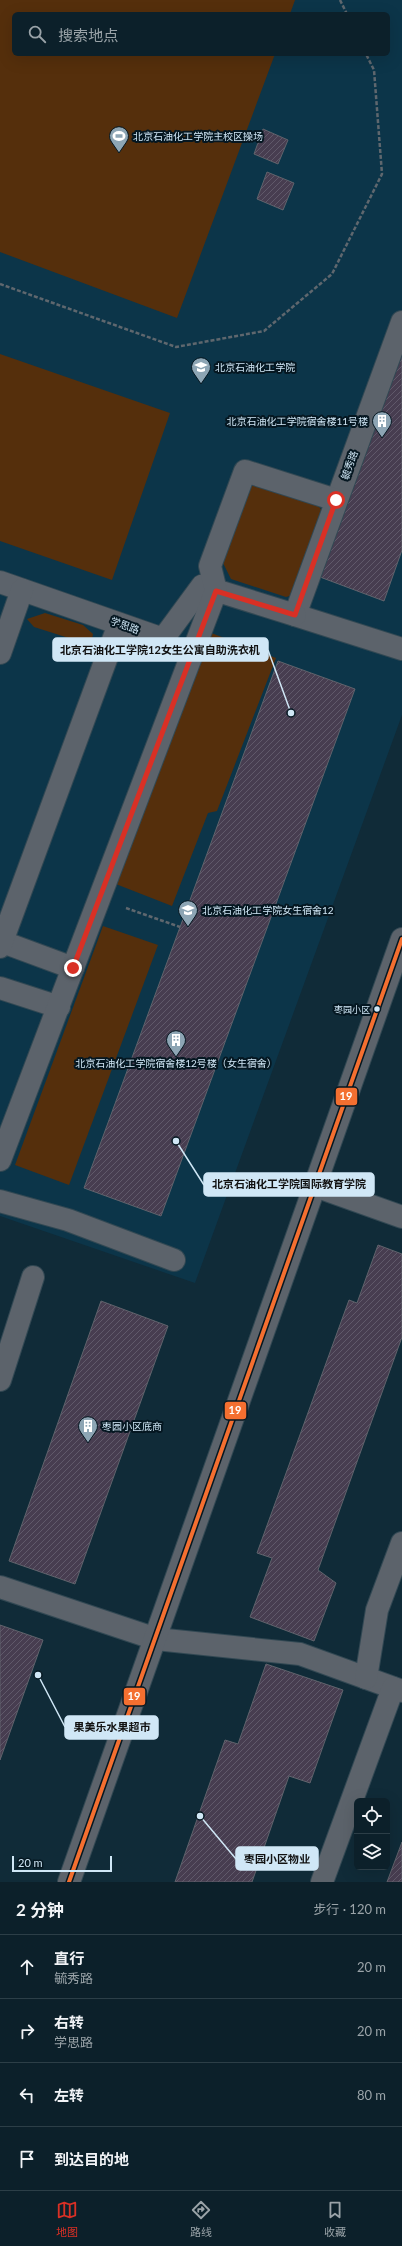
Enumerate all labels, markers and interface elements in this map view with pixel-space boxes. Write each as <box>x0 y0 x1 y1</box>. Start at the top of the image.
search box <box>12 12 390 56</box>
icon: search <box>26 23 48 45</box>
text: 搜索地点 <box>58 26 118 44</box>
sports icon: 北京石油化工学院主校区操场 <box>108 125 130 153</box>
place label: 北京石油化工学院主校区操场 <box>133 130 263 142</box>
school or university icon: 北京石油化工学院 <box>190 356 212 384</box>
place label: 北京石油化工学院 <box>215 361 295 373</box>
building icon: 北京石油化工学院宿舍楼11号楼 <box>371 410 393 438</box>
place label: 北京石油化工学院宿舍楼11号楼 <box>226 415 368 427</box>
street label: 毓秀路 <box>338 449 360 481</box>
route start <box>327 491 345 509</box>
street label: 学思路 <box>109 614 141 636</box>
callout: 北京石油化工学院12女生公寓自助洗衣机 <box>53 638 268 661</box>
text: 北京石油化工学院12女生公寓自助洗衣机 <box>60 643 260 656</box>
school or university icon: 北京石油化工学院女生宿舍12 <box>177 899 199 927</box>
place label: 北京石油化工学院女生宿舍12 <box>202 904 334 916</box>
route end <box>64 959 82 977</box>
place label: 枣园小区 <box>334 1004 370 1015</box>
marker: 枣园小区 <box>372 1004 382 1014</box>
building icon: 北京石油化工学院宿舍楼12号楼（女生宿舍） <box>165 1029 187 1057</box>
place label: 北京石油化工学院宿舍楼12号楼（女生宿舍） <box>75 1057 277 1069</box>
line badge: 19 <box>335 1087 358 1106</box>
text: 19 <box>340 1089 352 1102</box>
callout: 北京石油化工学院国际教育学院 <box>204 1173 374 1196</box>
text: 北京石油化工学院国际教育学院 <box>212 1177 366 1190</box>
line badge: 19 <box>224 1401 247 1420</box>
text: 19 <box>229 1403 241 1416</box>
building icon: 枣园小区底商 <box>77 1415 99 1443</box>
place label: 枣园小区底商 <box>101 1420 162 1432</box>
line badge: 19 <box>123 1687 146 1706</box>
text: 19 <box>128 1689 140 1702</box>
callout: 果美乐水果超市 <box>65 1716 158 1739</box>
text: 果美乐水果超市 <box>74 1720 151 1733</box>
map controls <box>354 1798 390 1870</box>
button: locate <box>354 1798 390 1834</box>
button: layers <box>354 1834 390 1870</box>
callout: 枣园小区物业 <box>236 1847 318 1870</box>
text: 枣园小区物业 <box>244 1852 310 1865</box>
scale bar <box>12 1854 112 1873</box>
text: 20 m <box>18 1856 43 1869</box>
text: 2 分钟 <box>16 1899 64 1920</box>
text: 步行 · 120 m <box>313 1901 386 1917</box>
text: 直行 <box>54 1949 84 1967</box>
icon: ahead <box>16 1956 38 1978</box>
text: 20 m <box>357 1959 386 1975</box>
text: 毓秀路 <box>54 1970 93 1986</box>
text: 右转 <box>54 2013 84 2031</box>
icon: right <box>16 2020 38 2042</box>
text: 20 m <box>357 2023 386 2039</box>
text: 学思路 <box>54 2034 93 2050</box>
icon: left <box>16 2084 38 2106</box>
text: 左转 <box>54 2086 84 2104</box>
text: 80 m <box>357 2087 386 2103</box>
icon: arrive <box>16 2148 38 2170</box>
text: 到达目的地 <box>54 2150 129 2168</box>
tab: 地图 <box>56 2199 78 2239</box>
tab: 路线 <box>190 2199 212 2239</box>
tab: 收藏 <box>324 2199 346 2239</box>

